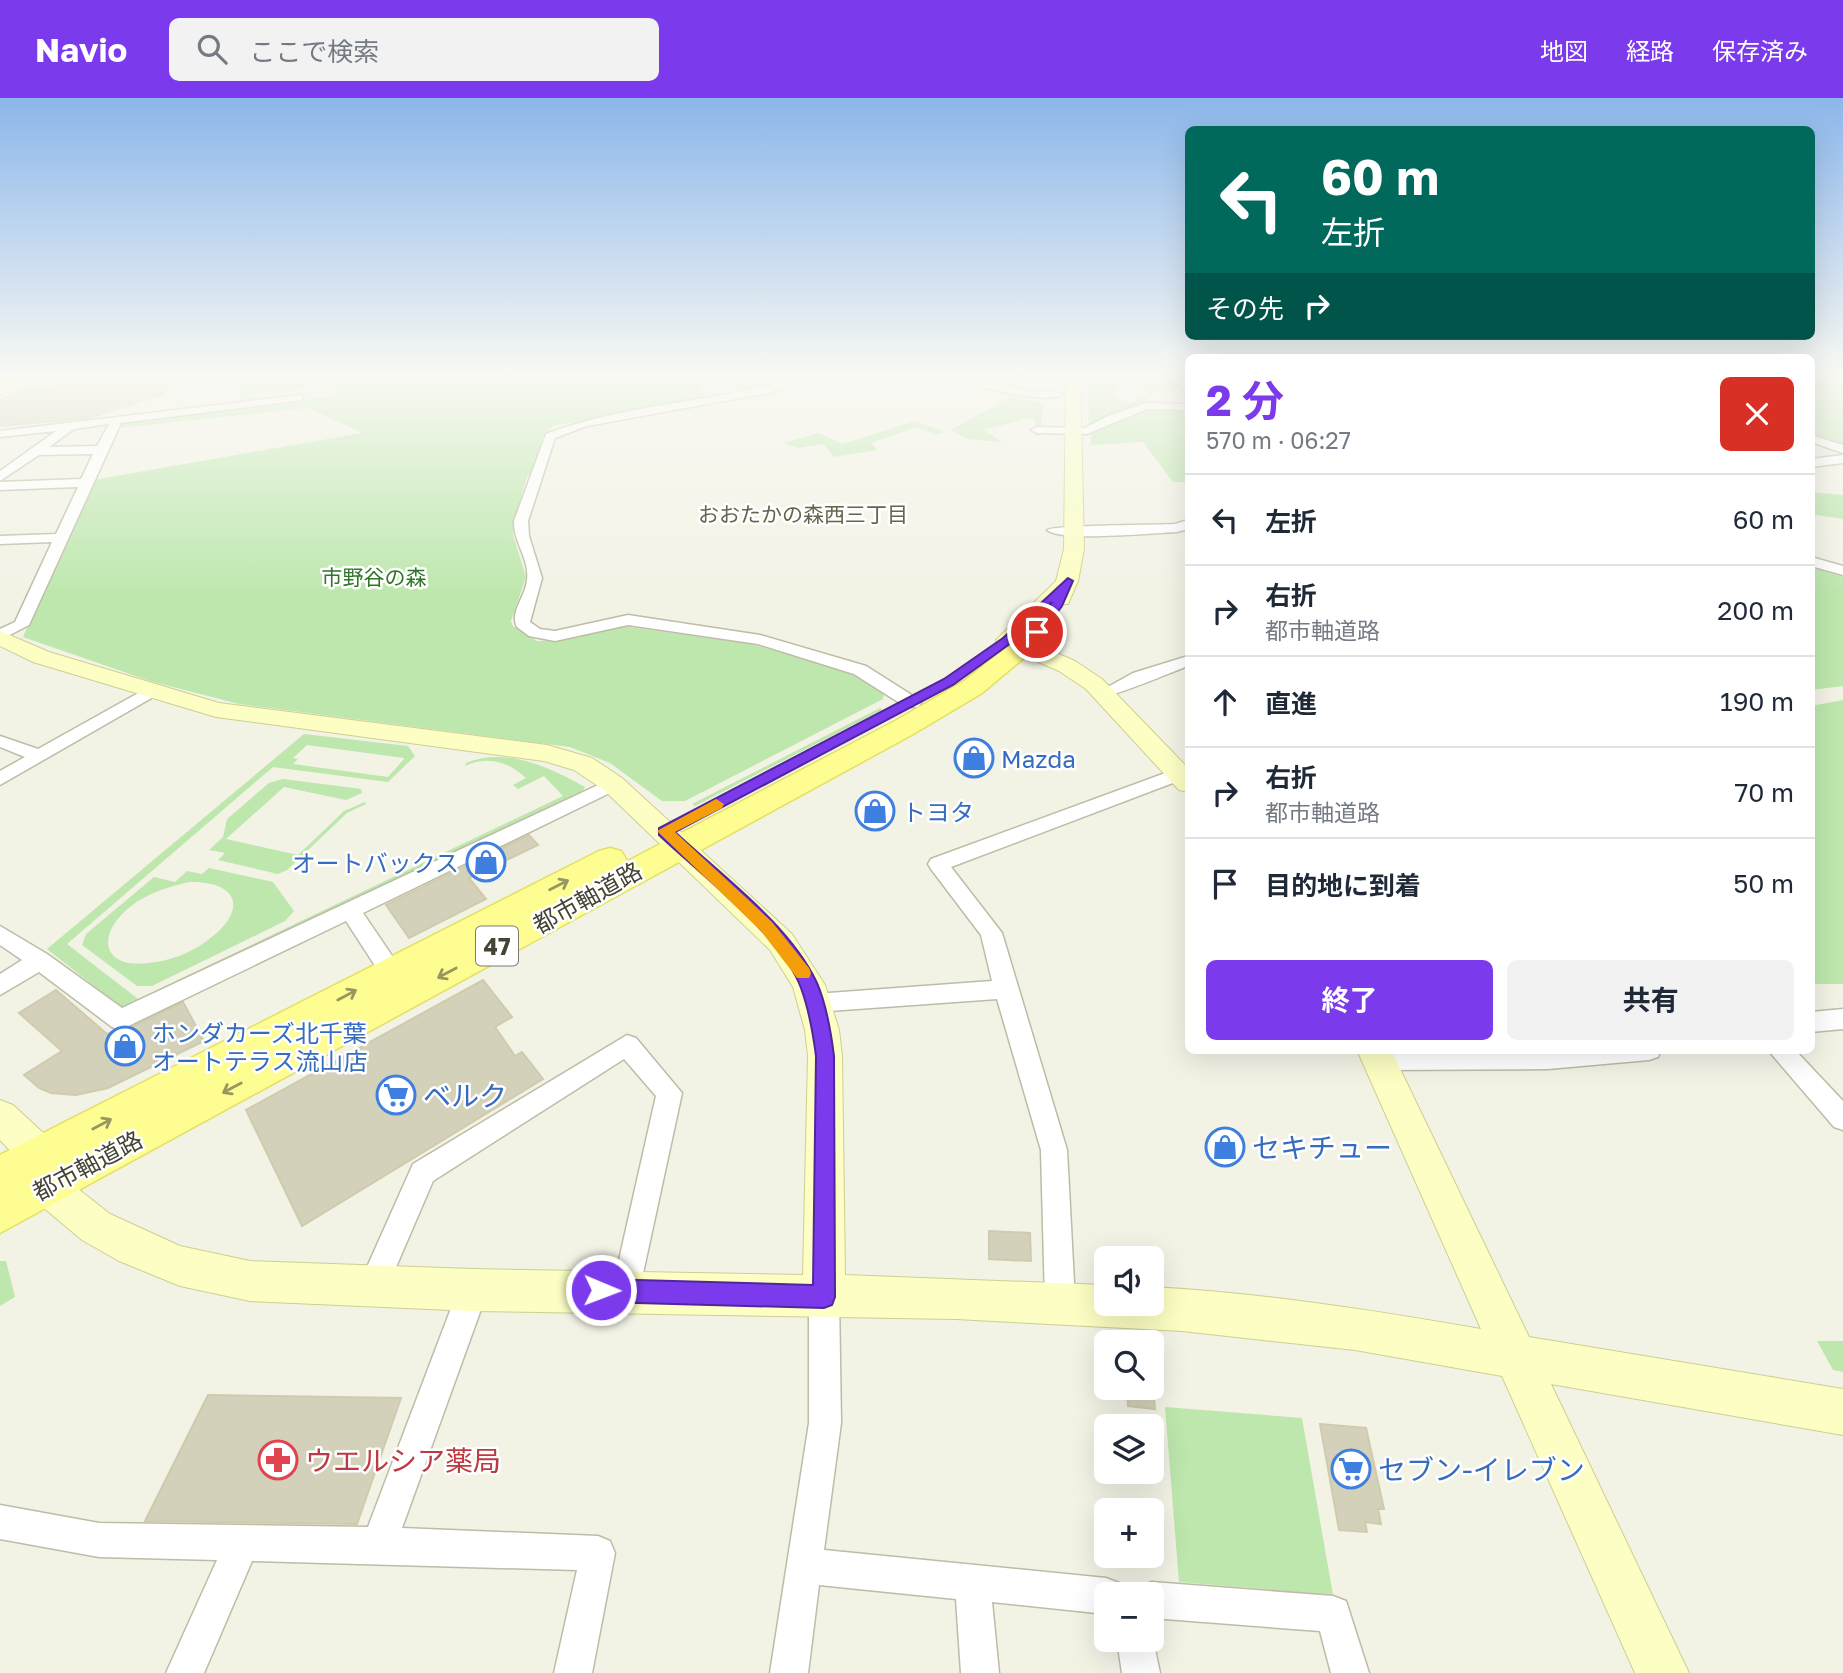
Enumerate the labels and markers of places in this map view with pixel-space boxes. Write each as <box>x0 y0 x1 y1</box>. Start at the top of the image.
pin <box>1007 602 1067 662</box>
shop icon: Mazda <box>953 737 995 779</box>
place label: Mazda <box>1001 744 1076 773</box>
shop icon: トヨタ <box>854 790 896 832</box>
place label: トヨタ <box>902 797 974 826</box>
shop icon: オートバックス <box>465 841 507 883</box>
place label: オートバックス <box>292 848 459 877</box>
place label: ホンダカーズ北千葉 オートテラス流山店 <box>152 1018 368 1075</box>
shop icon: ホンダカーズ北千葉 オートテラス流山店 <box>104 1025 146 1067</box>
supermarket icon: ベルク <box>375 1074 417 1116</box>
place label: ベルク <box>423 1079 507 1112</box>
shop icon: セキチュー <box>1204 1126 1246 1168</box>
place label: セキチュー <box>1252 1131 1392 1164</box>
pharmacy icon: ウエルシア薬局 <box>257 1439 299 1481</box>
place label: ウエルシア薬局 <box>305 1444 501 1477</box>
supermarket icon: セブン-イレブン <box>1330 1448 1372 1490</box>
place label: セブン-イレブン <box>1378 1453 1585 1486</box>

